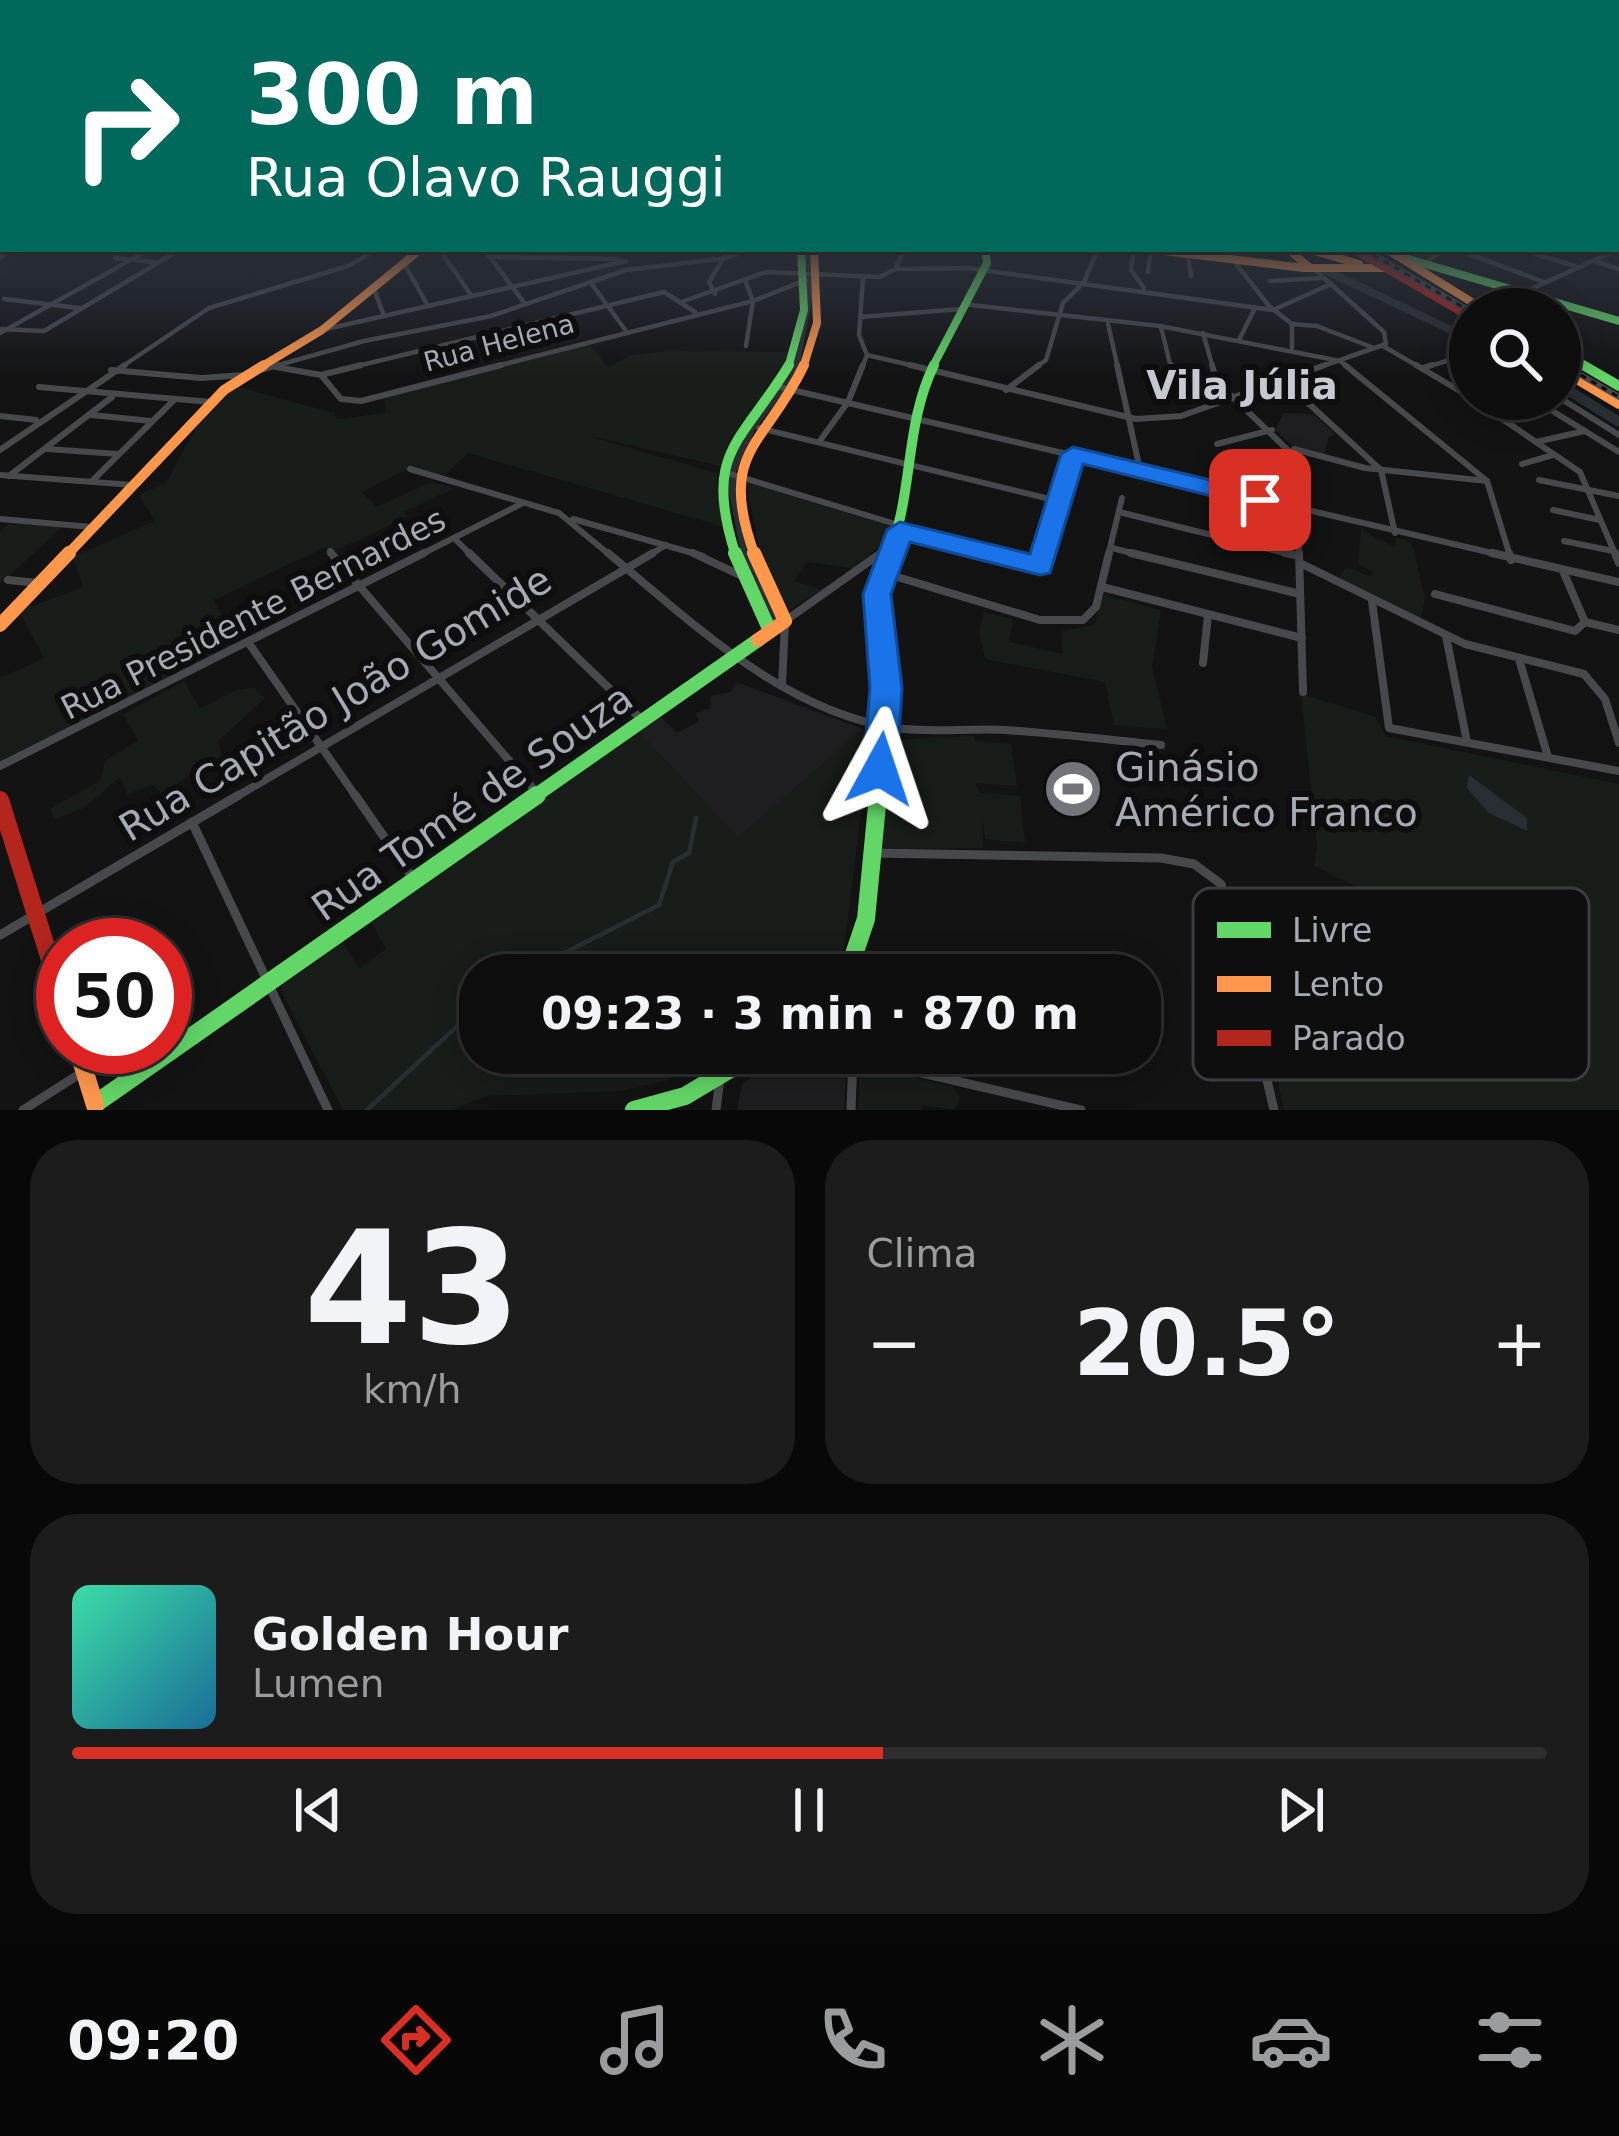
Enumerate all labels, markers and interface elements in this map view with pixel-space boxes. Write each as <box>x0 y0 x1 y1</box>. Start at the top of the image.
text: 300 m <box>246 46 538 144</box>
icon: right <box>48 48 204 204</box>
text: Rua Olavo Rauggi <box>246 146 726 209</box>
map controls <box>1449 288 1581 420</box>
button: search <box>1449 288 1581 420</box>
street label: Rua Helena <box>420 308 577 377</box>
district label: Vila Júlia <box>1146 363 1338 408</box>
pin <box>1209 449 1311 551</box>
icon: arrive <box>1227 467 1293 533</box>
street label: Rua Presidente Bernardes <box>54 499 452 728</box>
street label: Rua Capitão João Gomide <box>111 556 559 850</box>
street label: Rua Tomé de Souza <box>303 675 641 930</box>
position arrow <box>817 706 943 832</box>
place label: Ginásio Américo Franco <box>1115 745 1418 835</box>
sports icon: Ginásio Américo Franco <box>1042 758 1104 820</box>
legend <box>1193 888 1589 1080</box>
text: Livre <box>1292 911 1372 950</box>
speed limit sign: 50 <box>36 918 192 1074</box>
text: Lento <box>1292 965 1384 1004</box>
text: 09:23 · 3 min · 870 m <box>541 987 1079 1040</box>
text: Parado <box>1292 1019 1406 1058</box>
text: 43 <box>304 1198 521 1380</box>
text: Clima <box>867 1231 977 1276</box>
text: 20.5° <box>1073 1291 1340 1396</box>
text: − <box>867 1305 922 1382</box>
text: + <box>1492 1305 1547 1382</box>
text: km/h <box>363 1367 461 1412</box>
text: Golden Hour <box>252 1608 569 1661</box>
text: Lumen <box>252 1661 384 1706</box>
icon: previous <box>285 1777 351 1843</box>
icon: pause <box>776 1777 842 1843</box>
icon: next <box>1268 1777 1334 1843</box>
icon: directions <box>374 1998 458 2082</box>
icon: music <box>593 1998 677 2082</box>
icon: phone <box>811 1998 895 2082</box>
icon: climate <box>1030 1998 1114 2082</box>
icon: car <box>1249 1998 1333 2082</box>
icon: filters <box>1468 1998 1552 2082</box>
text: 09:20 <box>67 2009 239 2072</box>

